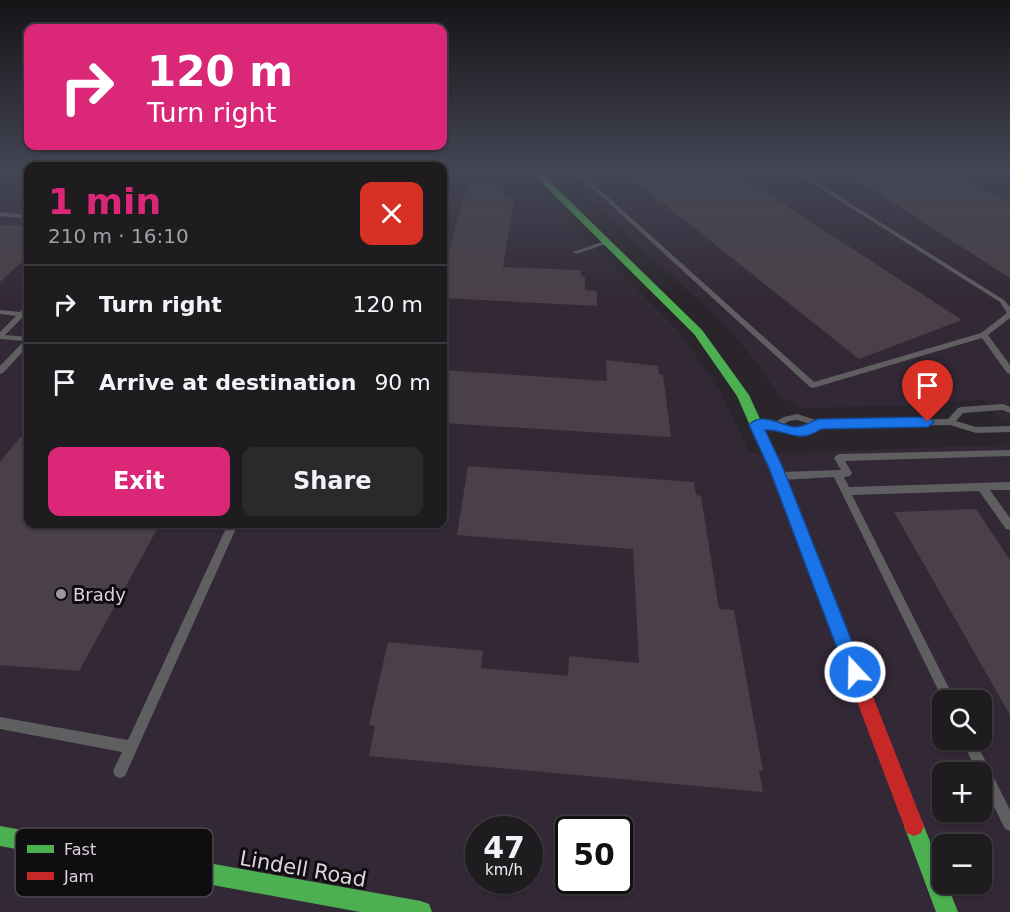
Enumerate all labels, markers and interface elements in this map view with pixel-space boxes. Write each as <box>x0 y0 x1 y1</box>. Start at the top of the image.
text: 120 m <box>147 47 293 96</box>
icon: right <box>48 48 126 126</box>
text: Turn right <box>147 97 276 128</box>
text: 1 min <box>48 181 161 222</box>
button: close <box>360 182 423 245</box>
text: 210 m · 16:10 <box>48 224 189 248</box>
icon: right <box>48 288 81 321</box>
text: Turn right <box>99 292 222 317</box>
text: 120 m <box>353 292 423 317</box>
pin <box>902 360 953 422</box>
icon: arrive <box>48 366 81 399</box>
icon: arrive <box>911 369 944 402</box>
text: Arrive at destination <box>99 370 356 395</box>
text: 90 m <box>374 370 431 395</box>
button: Exit <box>48 447 230 516</box>
button: Share <box>242 447 423 516</box>
place label: Brady <box>73 584 126 605</box>
marker: Brady <box>54 587 68 601</box>
position arrow <box>823 640 887 704</box>
map controls <box>932 690 992 894</box>
button: search <box>932 690 992 750</box>
button: + <box>932 762 992 822</box>
speed limit sign: 50 <box>555 816 633 894</box>
legend <box>15 828 213 897</box>
text: 47 <box>483 830 525 865</box>
button: − <box>932 834 992 894</box>
text: Fast <box>64 840 96 859</box>
street label: Lindell Road <box>238 846 368 892</box>
text: km/h <box>485 861 523 879</box>
text: Jam <box>63 867 94 886</box>

